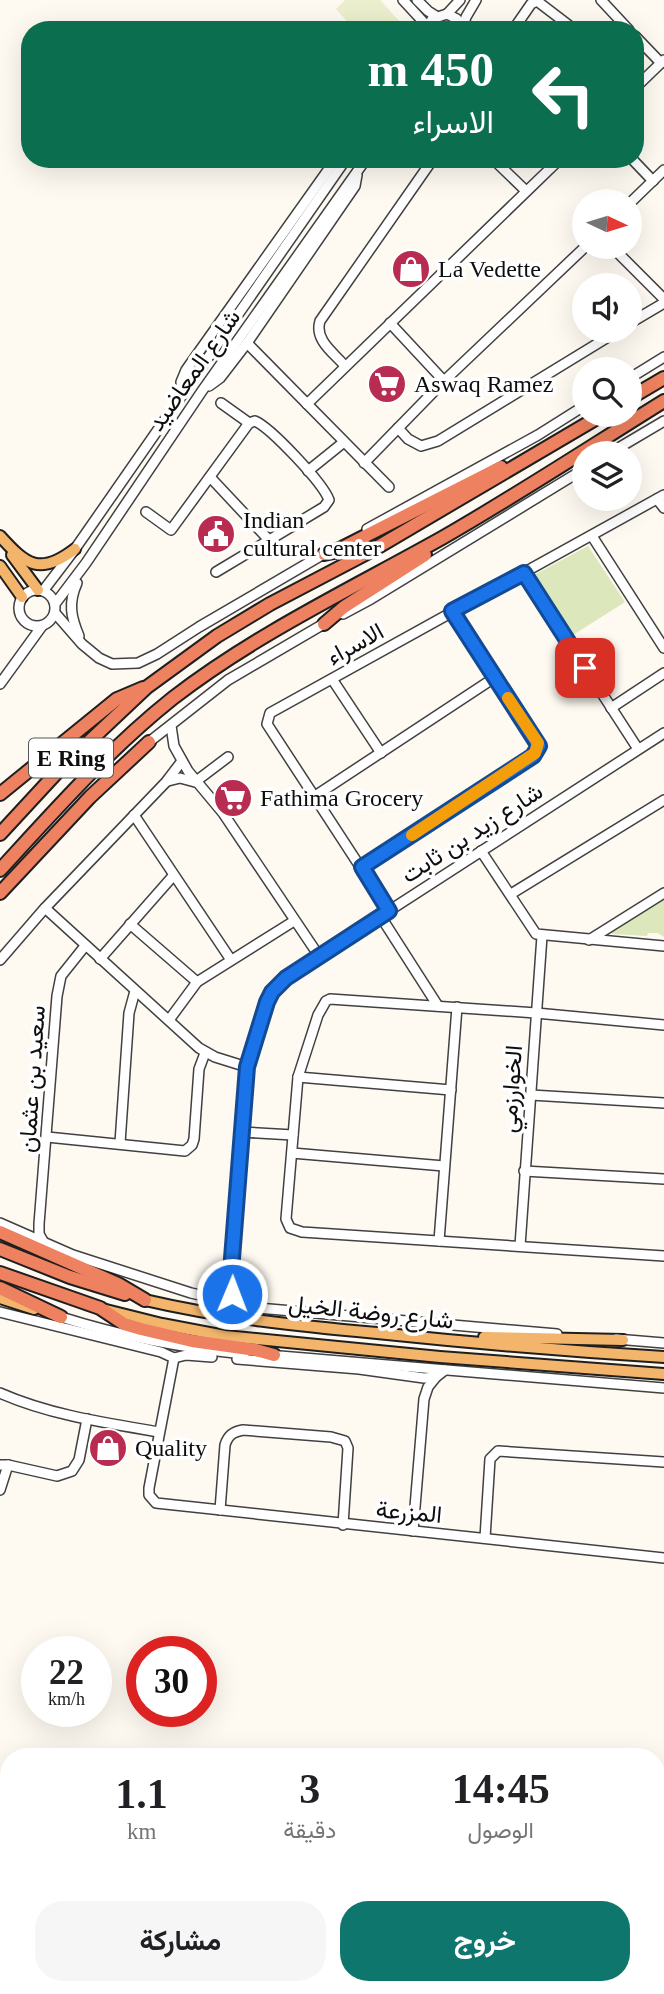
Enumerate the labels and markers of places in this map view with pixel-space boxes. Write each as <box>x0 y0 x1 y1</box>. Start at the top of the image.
shop icon: La Vedette <box>390 248 432 290</box>
place label: La Vedette <box>438 256 541 282</box>
supermarket icon: Aswaq Ramez <box>366 363 408 405</box>
place label: Aswaq Ramez <box>414 371 553 397</box>
place label: Indian cultural center <box>243 507 381 561</box>
public building icon: Indian cultural center <box>195 513 237 555</box>
pin <box>555 638 615 698</box>
supermarket icon: Fathima Grocery <box>212 777 254 819</box>
place label: Fathima Grocery <box>260 785 423 811</box>
shop icon: Quality <box>87 1427 129 1469</box>
place label: Quality <box>135 1435 207 1461</box>

